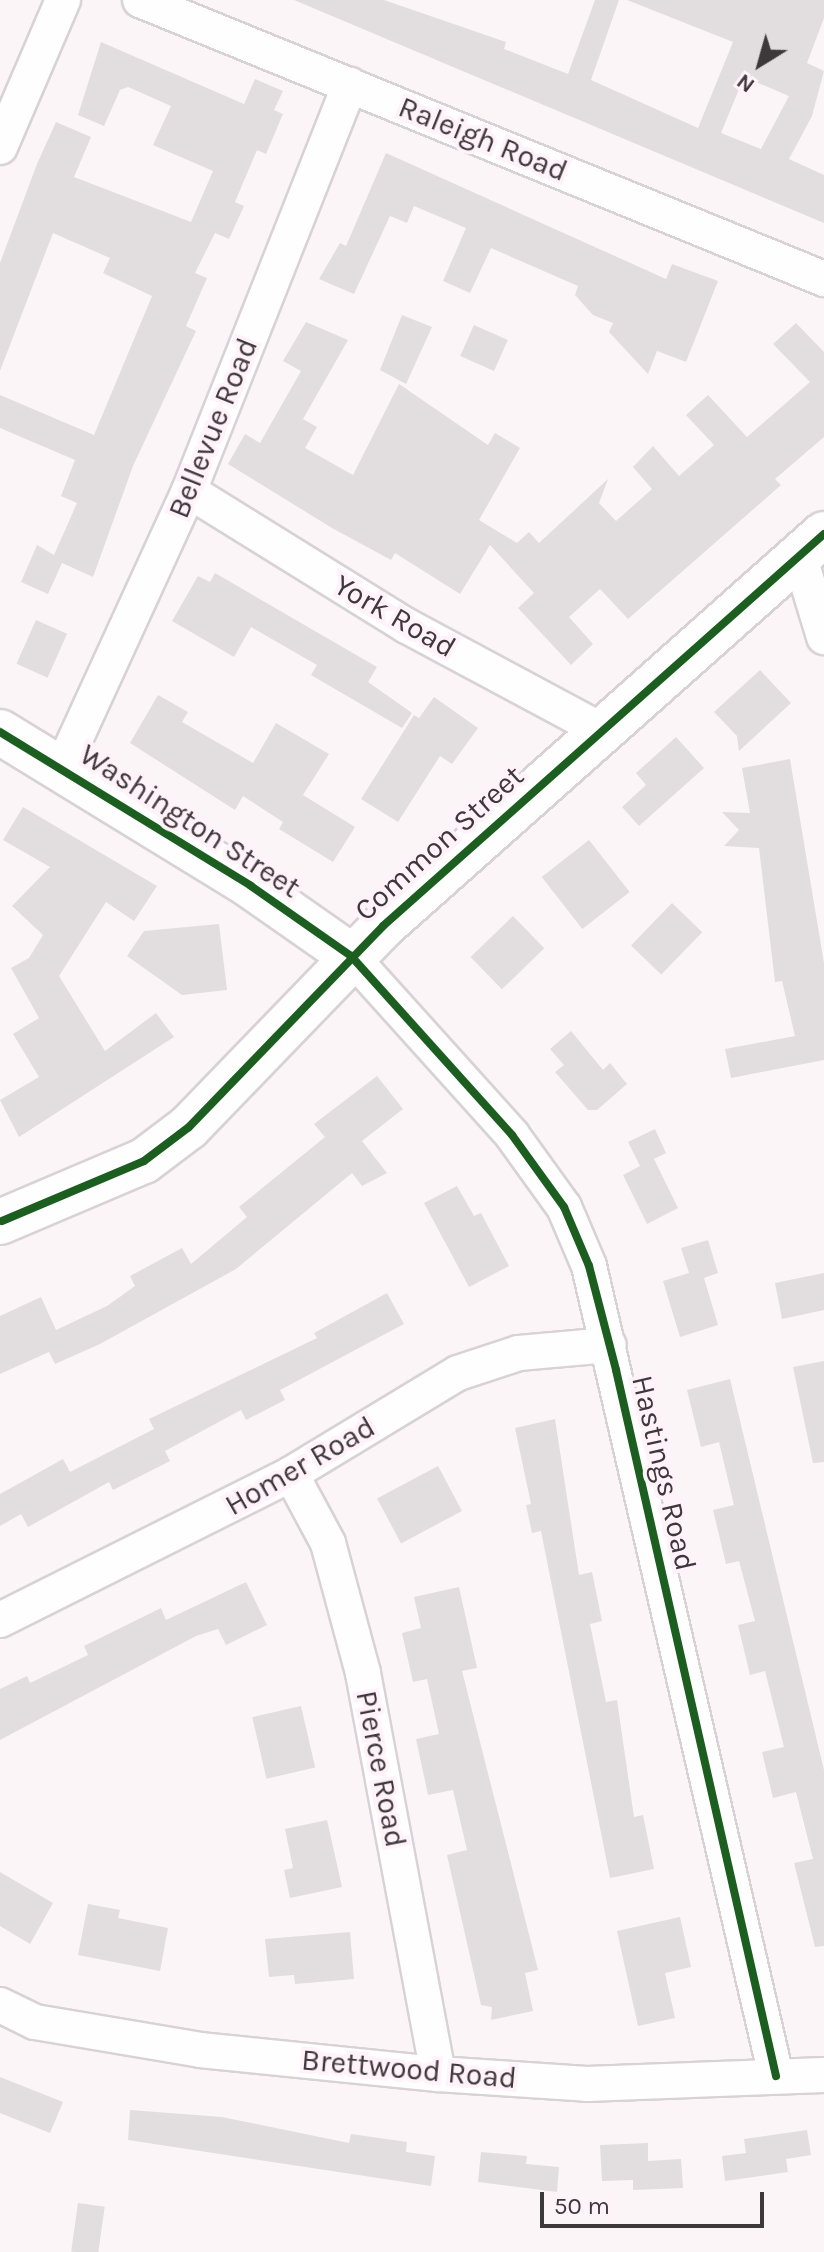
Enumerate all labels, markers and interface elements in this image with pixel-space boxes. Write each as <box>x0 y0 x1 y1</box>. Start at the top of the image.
north arrow <box>720 24 800 104</box>
text: N <box>731 68 760 98</box>
street label: Raleigh Road <box>393 89 573 189</box>
street label: Bellevue Road <box>161 333 265 523</box>
street label: York Road <box>328 567 462 665</box>
street label: Washington Street <box>73 736 307 906</box>
street label: Common Street <box>347 758 531 928</box>
street label: Hastings Road <box>624 1372 704 1574</box>
street label: Homer Road <box>219 1409 381 1523</box>
street label: Pierce Road <box>348 1688 414 1850</box>
street label: Brettwood Road <box>300 2042 518 2096</box>
scale bar <box>544 2176 768 2226</box>
text: 50 m <box>554 2192 610 2220</box>

